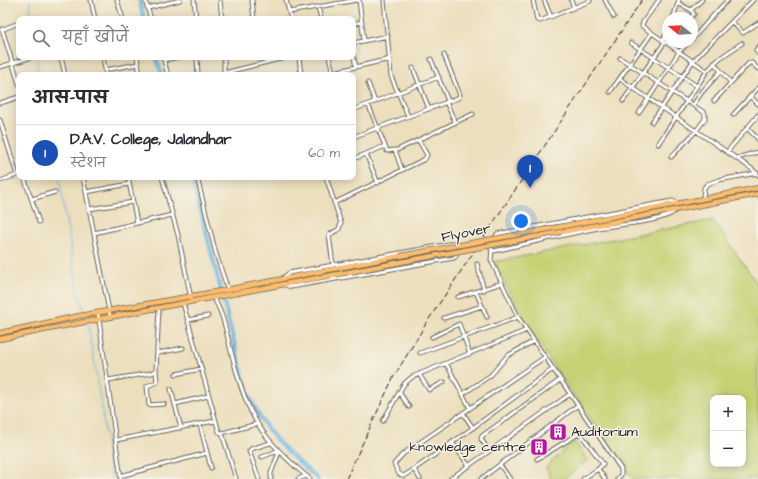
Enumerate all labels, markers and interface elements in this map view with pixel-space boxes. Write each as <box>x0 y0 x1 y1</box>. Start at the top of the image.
north arrow <box>662 12 698 48</box>
search box <box>16 16 356 60</box>
icon: search <box>30 27 52 49</box>
text: यहाँ खोजें <box>62 27 129 48</box>
text: आस-पास <box>32 86 108 110</box>
text: D.A.V. College, Jalandhar <box>70 129 232 150</box>
text: 1 <box>44 144 46 162</box>
text: 60 m <box>308 144 340 162</box>
text: स्टेशन <box>70 154 106 172</box>
pin: 1 <box>517 155 543 188</box>
your location <box>511 211 531 231</box>
street label: Flyover <box>440 218 493 248</box>
map controls <box>710 395 746 467</box>
button: + <box>710 395 746 431</box>
building icon: Auditorium <box>548 422 568 442</box>
place label: Auditorium <box>571 422 638 442</box>
button: − <box>710 431 746 467</box>
place label: knowledge centre <box>409 437 526 457</box>
building icon: knowledge centre <box>529 437 549 457</box>

